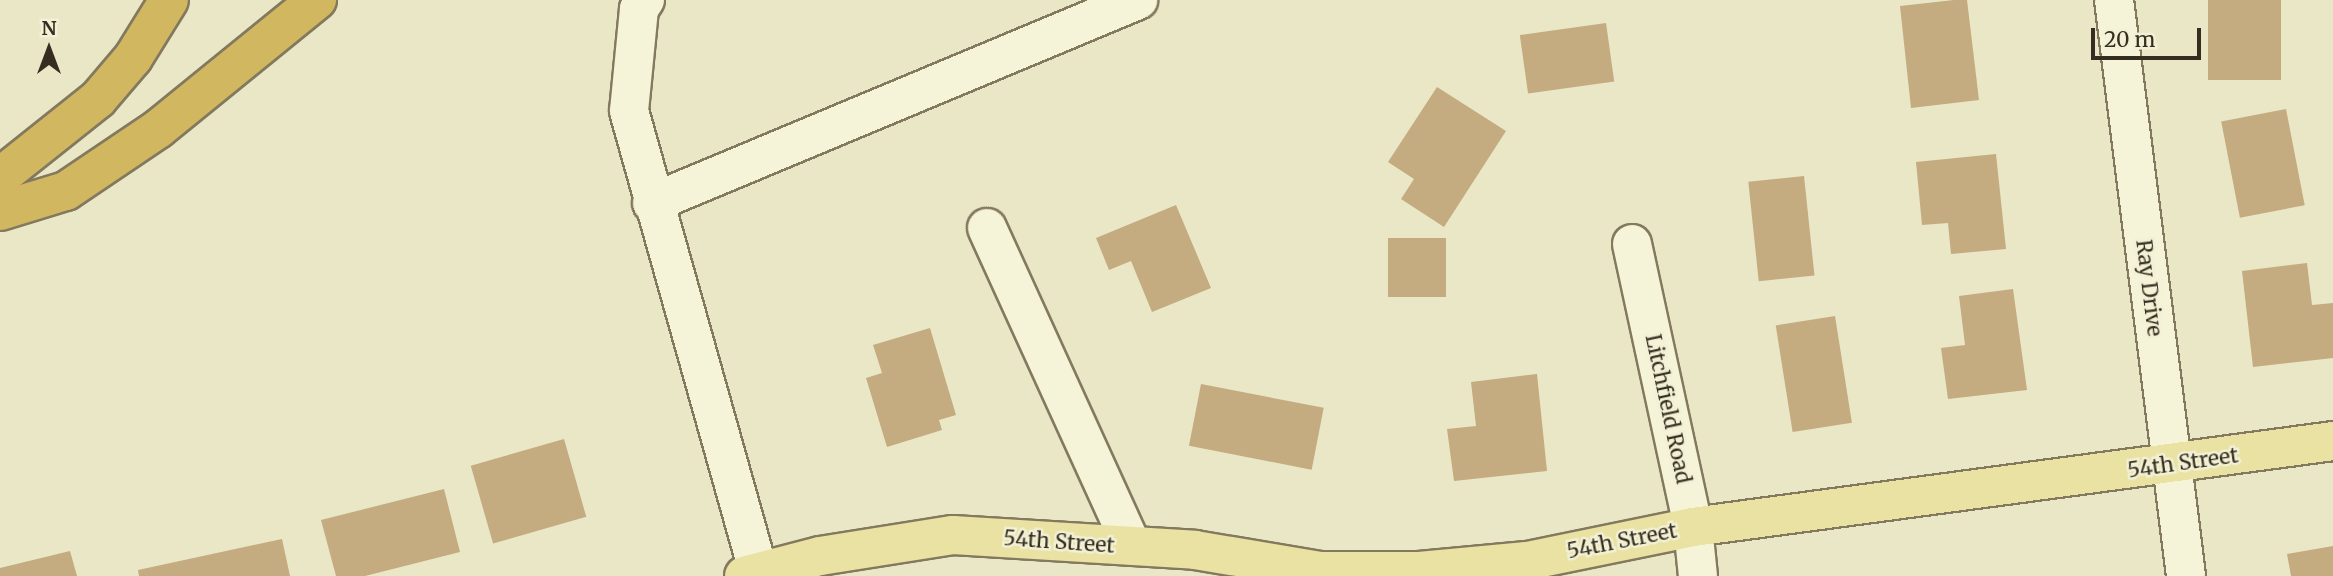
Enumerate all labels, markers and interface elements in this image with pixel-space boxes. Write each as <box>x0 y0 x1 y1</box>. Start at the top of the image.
north arrow <box>14 14 84 84</box>
scale bar <box>2095 14 2205 58</box>
text: N <box>41 16 57 40</box>
text: 20 m <box>2104 26 2155 53</box>
street label: Ray Drive <box>2131 238 2167 338</box>
street label: Litchfield Road <box>1640 332 1696 486</box>
street label: 54th Street <box>2126 443 2240 483</box>
street label: 54th Street <box>1565 518 1679 564</box>
street label: 54th Street <box>1003 526 1115 558</box>

